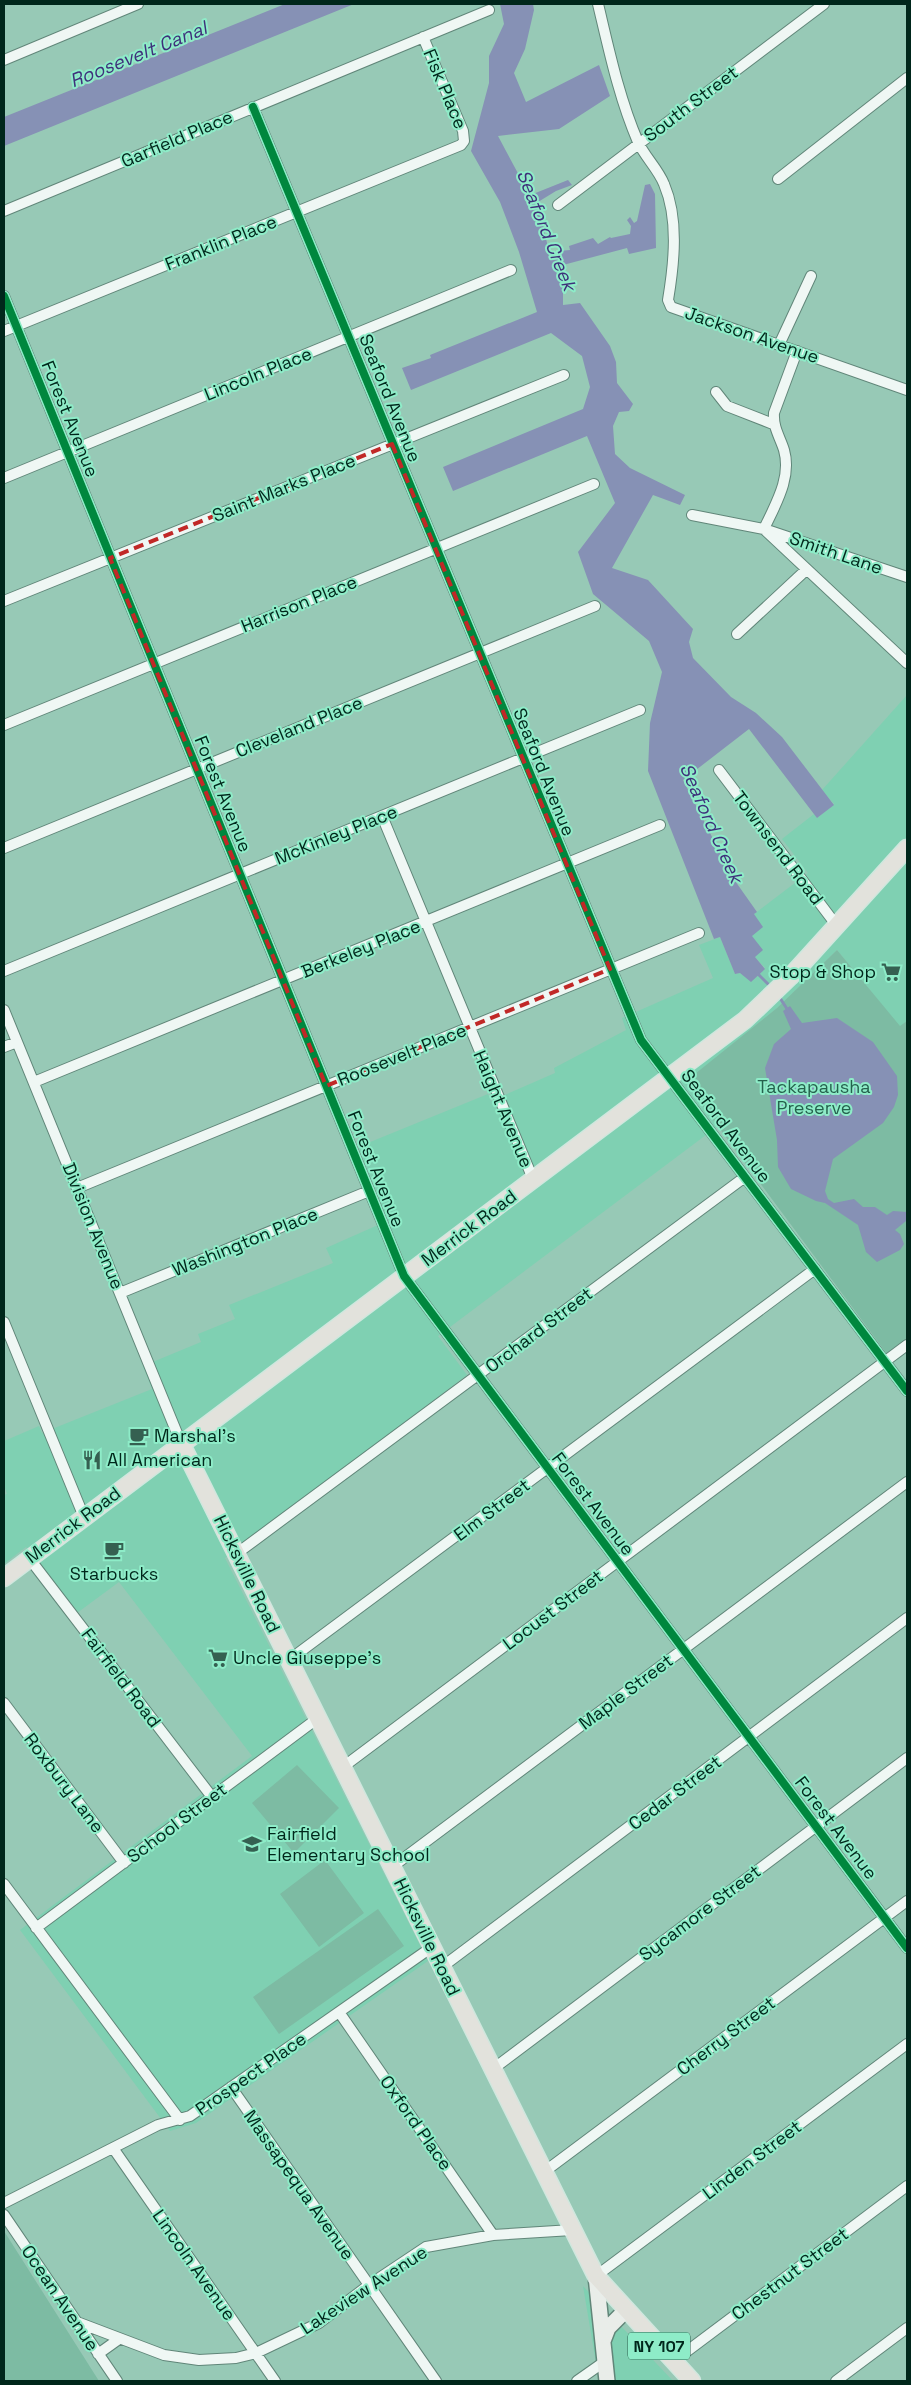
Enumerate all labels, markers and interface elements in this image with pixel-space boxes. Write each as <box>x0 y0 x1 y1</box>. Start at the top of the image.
water label: Roosevelt Canal <box>66 15 213 93</box>
street label: Fisk Place <box>418 45 473 132</box>
street label: South Street <box>639 61 742 147</box>
street label: Garfield Place <box>118 105 236 172</box>
water label: Seaford Creek <box>511 166 583 297</box>
street label: Franklin Place <box>162 210 280 275</box>
street label: Jackson Avenue <box>682 301 822 368</box>
street label: Seaford Avenue <box>354 330 427 465</box>
street label: Lincoln Place <box>201 342 315 406</box>
street label: Forest Avenue <box>37 357 104 480</box>
street label: Saint Marks Place <box>209 448 359 527</box>
street label: Smith Lane <box>787 526 886 579</box>
street label: Harrison Place <box>237 570 360 637</box>
street label: Cleveland Place <box>232 691 366 762</box>
street label: Seaford Avenue <box>508 704 581 839</box>
street label: Forest Avenue <box>190 732 257 855</box>
water label: Seaford Creek <box>674 759 750 890</box>
street label: Townsend Road <box>728 786 829 909</box>
street label: McKinley Place <box>271 799 400 870</box>
street label: Berkeley Place <box>298 914 424 983</box>
place label: Stop & Shop <box>769 960 876 983</box>
supermarket icon: Stop & Shop <box>880 961 902 983</box>
street label: Roosevelt Place <box>334 1018 470 1091</box>
street label: Haight Avenue <box>468 1047 538 1171</box>
street label: Seaford Avenue <box>676 1064 777 1187</box>
park label: Tackapausha Preserve <box>757 1075 871 1119</box>
street label: Forest Avenue <box>343 1107 410 1230</box>
street label: Division Avenue <box>58 1159 129 1292</box>
street label: Merrick Road <box>416 1184 521 1271</box>
street label: Washington Place <box>169 1202 321 1281</box>
street label: Orchard Street <box>481 1282 597 1377</box>
place label: Marshal's <box>154 1424 236 1447</box>
cafe icon: Marshal's <box>128 1425 150 1447</box>
place label: All American <box>107 1448 212 1471</box>
street label: Forest Avenue <box>547 1448 640 1560</box>
restaurant icon: All American <box>81 1449 103 1471</box>
street label: Elm Street <box>449 1473 534 1546</box>
street label: Merrick Road <box>20 1481 125 1568</box>
street label: Hicksville Road <box>209 1511 286 1636</box>
cafe icon: Starbucks <box>103 1539 125 1561</box>
place label: Starbucks <box>70 1562 158 1585</box>
street label: Locust Street <box>498 1564 607 1655</box>
street label: Fairfield Road <box>77 1623 166 1732</box>
place label: Uncle Giuseppe's <box>233 1646 381 1669</box>
supermarket icon: Uncle Giuseppe's <box>207 1647 229 1669</box>
street label: Maple Street <box>574 1649 677 1735</box>
street label: Roxbury Lane <box>19 1728 110 1837</box>
street label: Cedar Street <box>624 1750 726 1835</box>
street label: Forest Avenue <box>790 1772 883 1884</box>
street label: School Street <box>122 1778 231 1868</box>
place label: Fairfield Elementary School <box>267 1822 430 1866</box>
school or university icon: Fairfield Elementary School <box>241 1833 263 1855</box>
street label: Sycamore Street <box>634 1859 765 1966</box>
street label: Hicksville Road <box>389 1874 466 1999</box>
street label: Cherry Street <box>672 1991 780 2080</box>
street label: Prospect Place <box>191 2027 311 2120</box>
street label: Oxford Place <box>375 2071 458 2175</box>
street label: Massapequa Avenue <box>239 2105 360 2264</box>
street label: Linden Street <box>698 2115 806 2204</box>
street label: Lincoln Avenue <box>148 2205 241 2325</box>
street label: Chestnut Street <box>727 2222 853 2325</box>
street label: Ocean Avenue <box>17 2240 104 2355</box>
street label: Lakeview Avenue <box>296 2240 431 2339</box>
road number: NY 107 <box>628 2332 690 2360</box>

